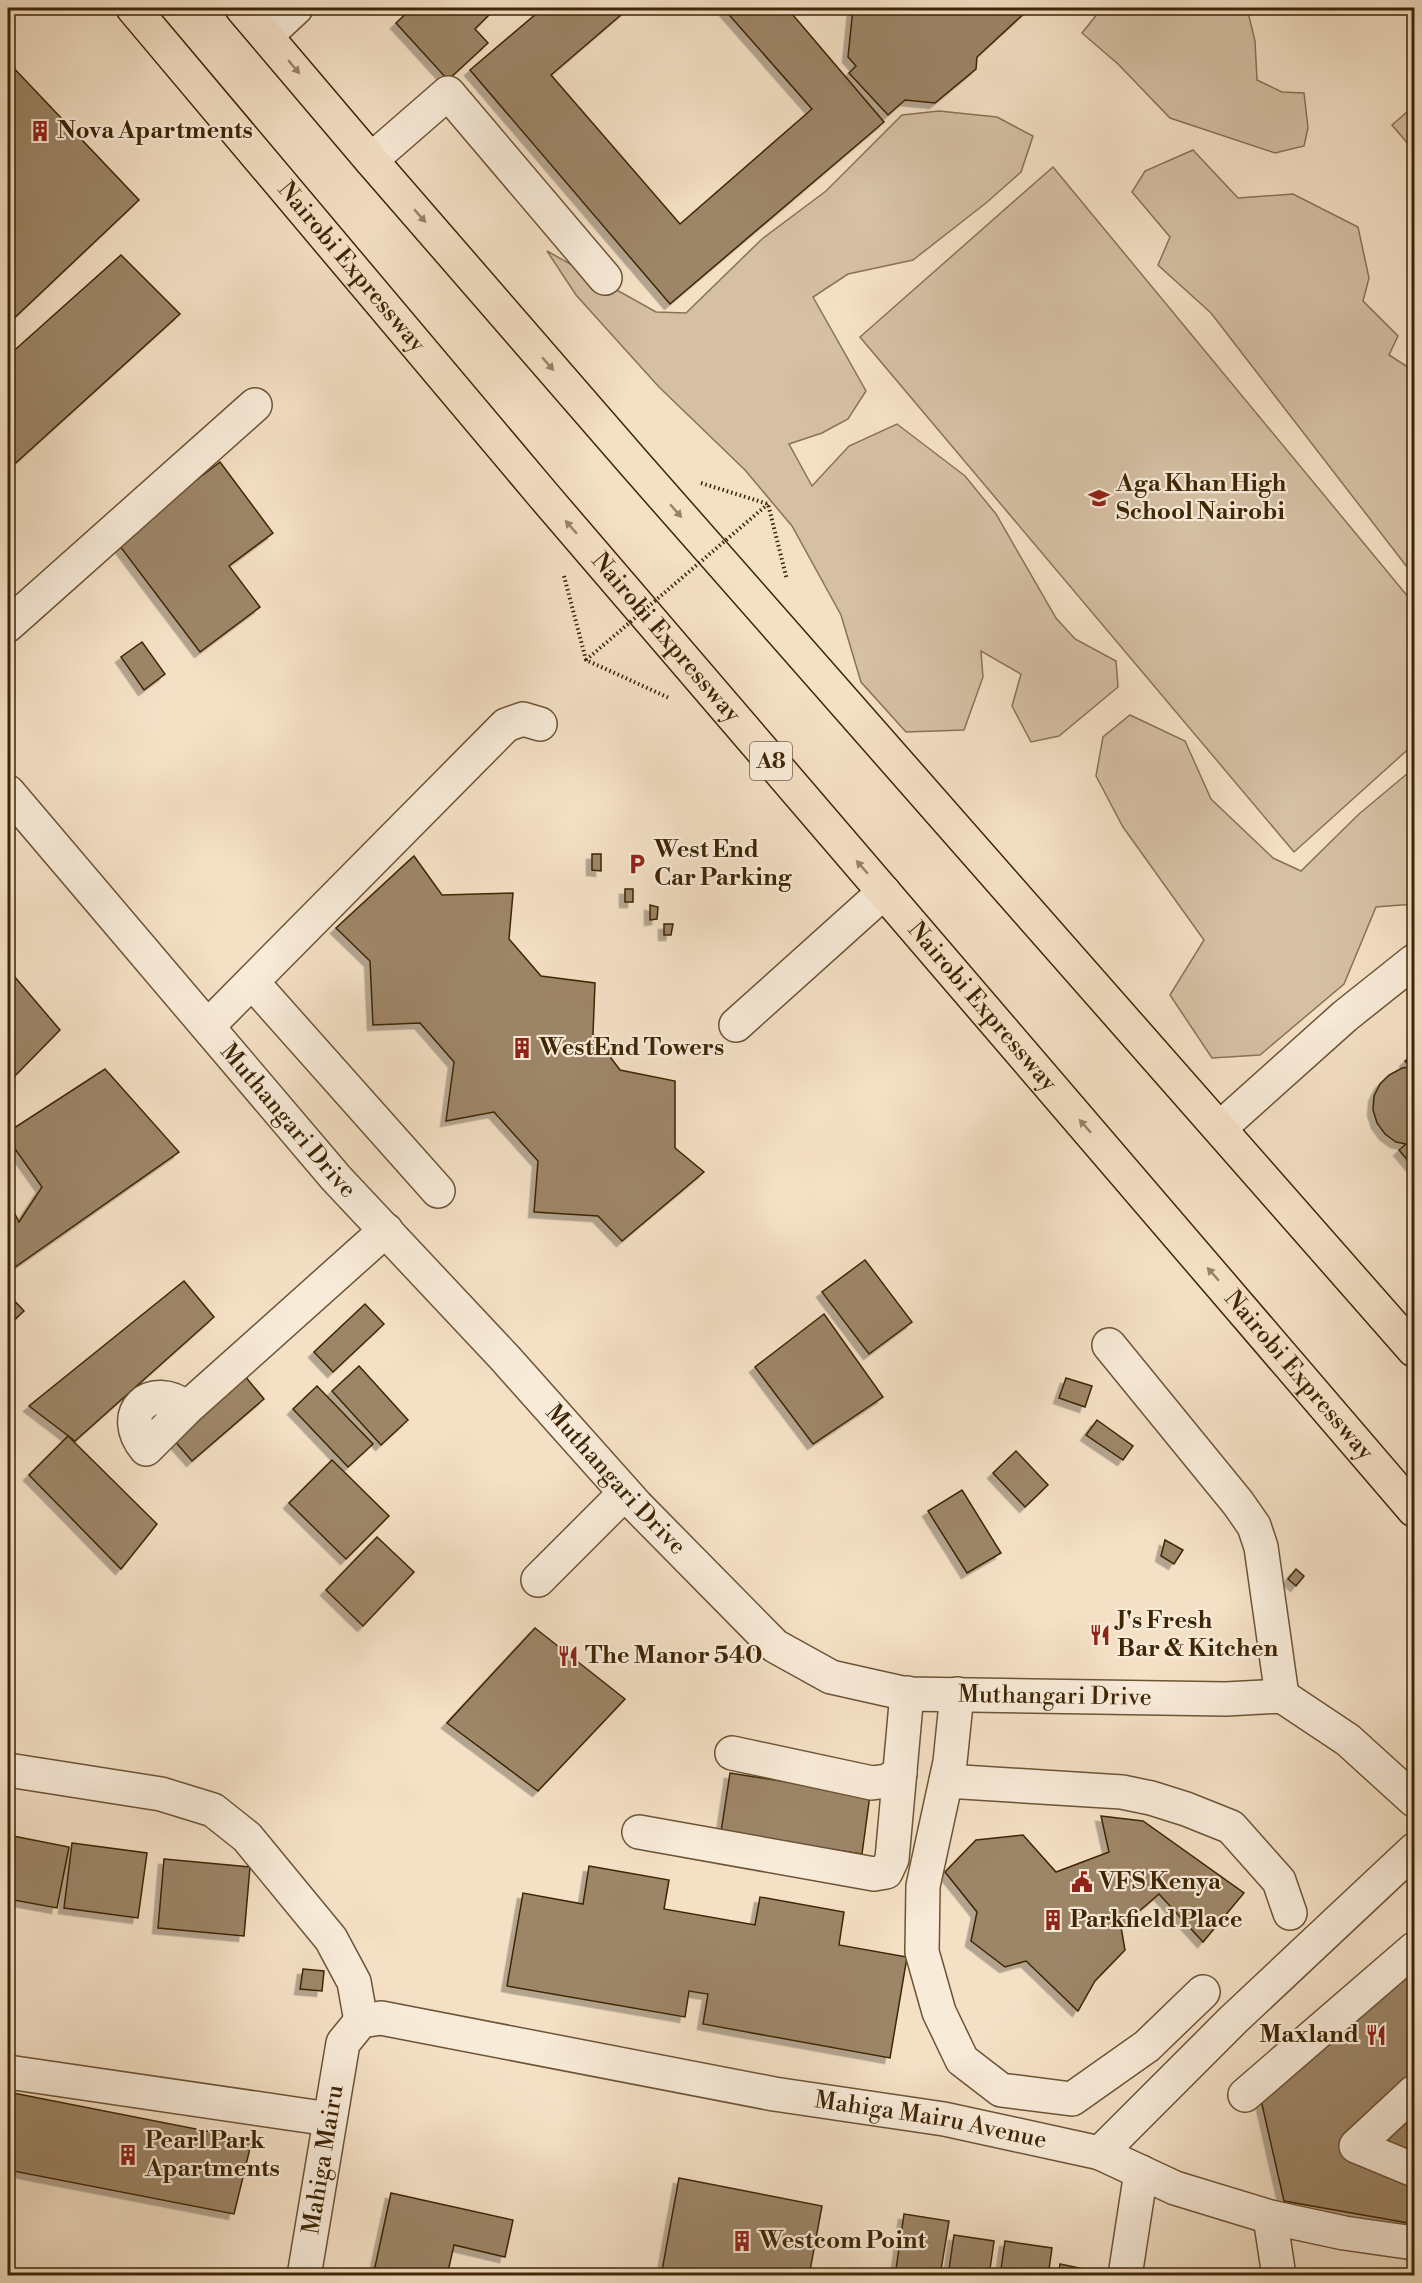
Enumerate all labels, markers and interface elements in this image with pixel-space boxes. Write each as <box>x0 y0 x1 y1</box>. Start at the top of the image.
one-way arrow <box>287 60 300 75</box>
place label: Nova Apartments <box>57 116 253 146</box>
building icon: Nova Apartments <box>28 119 52 143</box>
street label: Nairobi Expressway <box>271 176 432 359</box>
one-way arrow <box>413 209 427 224</box>
one-way arrow <box>541 356 554 371</box>
place label: Aga Khan High School Nairobi <box>1115 469 1286 527</box>
school or university icon: Aga Khan High School Nairobi <box>1087 486 1111 510</box>
one-way arrow <box>669 503 682 518</box>
one-way arrow <box>565 519 578 535</box>
street label: Nairobi Expressway <box>585 547 747 729</box>
road number: A8 <box>750 742 792 780</box>
place label: West End Car Parking <box>653 835 793 893</box>
parking icon: West End Car Parking <box>625 852 649 876</box>
one-way arrow <box>856 860 869 875</box>
street label: Nairobi Expressway <box>901 916 1064 1098</box>
place label: WestEnd Towers <box>538 1033 724 1063</box>
building icon: WestEnd Towers <box>510 1036 534 1060</box>
street label: Muthangari Drive <box>214 1038 362 1205</box>
one-way arrow <box>1079 1118 1092 1134</box>
one-way arrow <box>1206 1266 1219 1282</box>
street label: Nairobi Expressway <box>1217 1284 1380 1467</box>
street label: Muthangari Drive <box>539 1398 692 1562</box>
place label: J's Fresh Bar & Kitchen <box>1114 1606 1279 1664</box>
restaurant icon: J's Fresh Bar & Kitchen <box>1088 1623 1112 1647</box>
place label: The Manor 540 <box>585 1641 762 1671</box>
restaurant icon: The Manor 540 <box>556 1644 580 1668</box>
street label: Muthangari Drive <box>958 1680 1152 1713</box>
place label: VFS Kenya <box>1098 1867 1222 1897</box>
public building icon: VFS Kenya <box>1070 1870 1094 1894</box>
place label: Parkfield Place <box>1070 1905 1243 1935</box>
building icon: Parkfield Place <box>1041 1908 1065 1932</box>
place label: Maxland <box>1259 2020 1359 2050</box>
restaurant icon: Maxland <box>1364 2023 1388 2047</box>
street label: Mahiga Mairu <box>296 2082 351 2237</box>
street label: Mahiga Mairu Avenue <box>813 2085 1049 2156</box>
place label: Pearl Park Apartments <box>144 2126 280 2184</box>
building icon: Pearl Park Apartments <box>116 2143 140 2167</box>
place label: Westcom Point <box>758 2226 927 2256</box>
building icon: Westcom Point <box>730 2229 754 2253</box>

